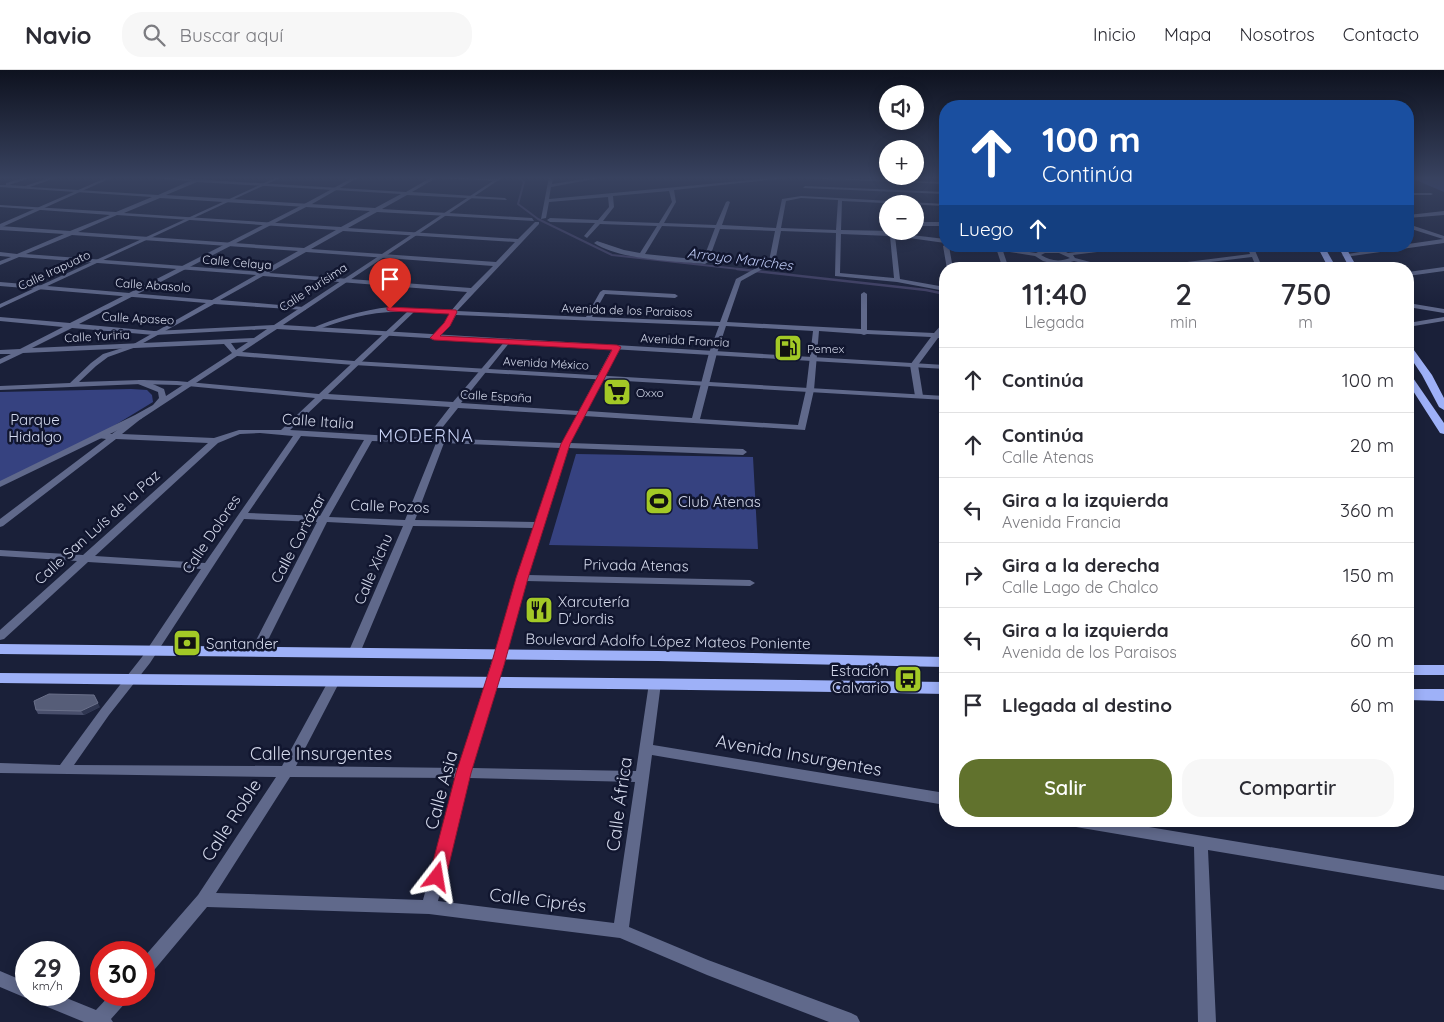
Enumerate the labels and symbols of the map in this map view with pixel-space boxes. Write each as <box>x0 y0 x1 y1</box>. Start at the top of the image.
water label: Arroyo Mariches <box>686 244 795 275</box>
street label: Calle Irapuato <box>16 247 92 293</box>
street label: Calle Celaya <box>202 252 272 272</box>
pin <box>369 258 411 309</box>
street label: Calle Purísima <box>276 259 350 315</box>
street label: Calle Abasolo <box>115 275 191 295</box>
street label: Avenida de los Paraisos <box>561 300 693 320</box>
street label: Calle Apaseo <box>101 309 175 327</box>
street label: Calle Yuriria <box>64 327 130 345</box>
street label: Avenida Francia <box>640 330 730 350</box>
fuel station icon: Pemex <box>773 333 803 363</box>
place label: Pemex <box>807 341 844 356</box>
street label: Avenida México <box>503 353 589 373</box>
supermarket icon: Oxxo <box>602 377 632 407</box>
place label: Oxxo <box>636 385 664 400</box>
street label: Calle España <box>460 387 532 405</box>
street label: Calle Italia <box>281 409 355 433</box>
park label: Parque Hidalgo <box>8 410 62 446</box>
district label: MODERNA <box>378 424 474 447</box>
street label: Calle San Luís de la Paz <box>30 465 164 589</box>
sports icon: Club Atenas <box>644 486 674 516</box>
street label: Calle Cortázar <box>266 490 330 586</box>
street label: Calle Dolores <box>178 491 244 577</box>
place label: Club Atenas <box>678 492 761 511</box>
street label: Calle Pozos <box>350 495 430 517</box>
street label: Calle Xichu <box>350 531 396 607</box>
street label: Privada Atenas <box>583 555 689 575</box>
place label: Xarcutería D'Jordis <box>558 592 630 628</box>
restaurant icon: Xarcutería D'Jordis <box>524 595 554 625</box>
bank icon: Santander <box>172 628 202 658</box>
street label: Boulevard Adolfo López Mateos Poniente <box>525 629 811 653</box>
place label: Santander <box>206 634 279 653</box>
place label: Estación Calvario <box>831 661 889 697</box>
bus stop icon: Estación Calvario <box>893 664 923 694</box>
street label: Avenida Insurgentes <box>714 729 884 781</box>
street label: Calle Insurgentes <box>250 742 392 765</box>
street label: Calle Asia <box>419 748 463 832</box>
street label: Calle África <box>601 755 637 853</box>
street label: Calle Roble <box>196 774 266 866</box>
position arrow <box>410 850 462 902</box>
street label: Calle Ciprés <box>488 883 588 917</box>
speed limit sign: 30 <box>90 941 155 1006</box>

